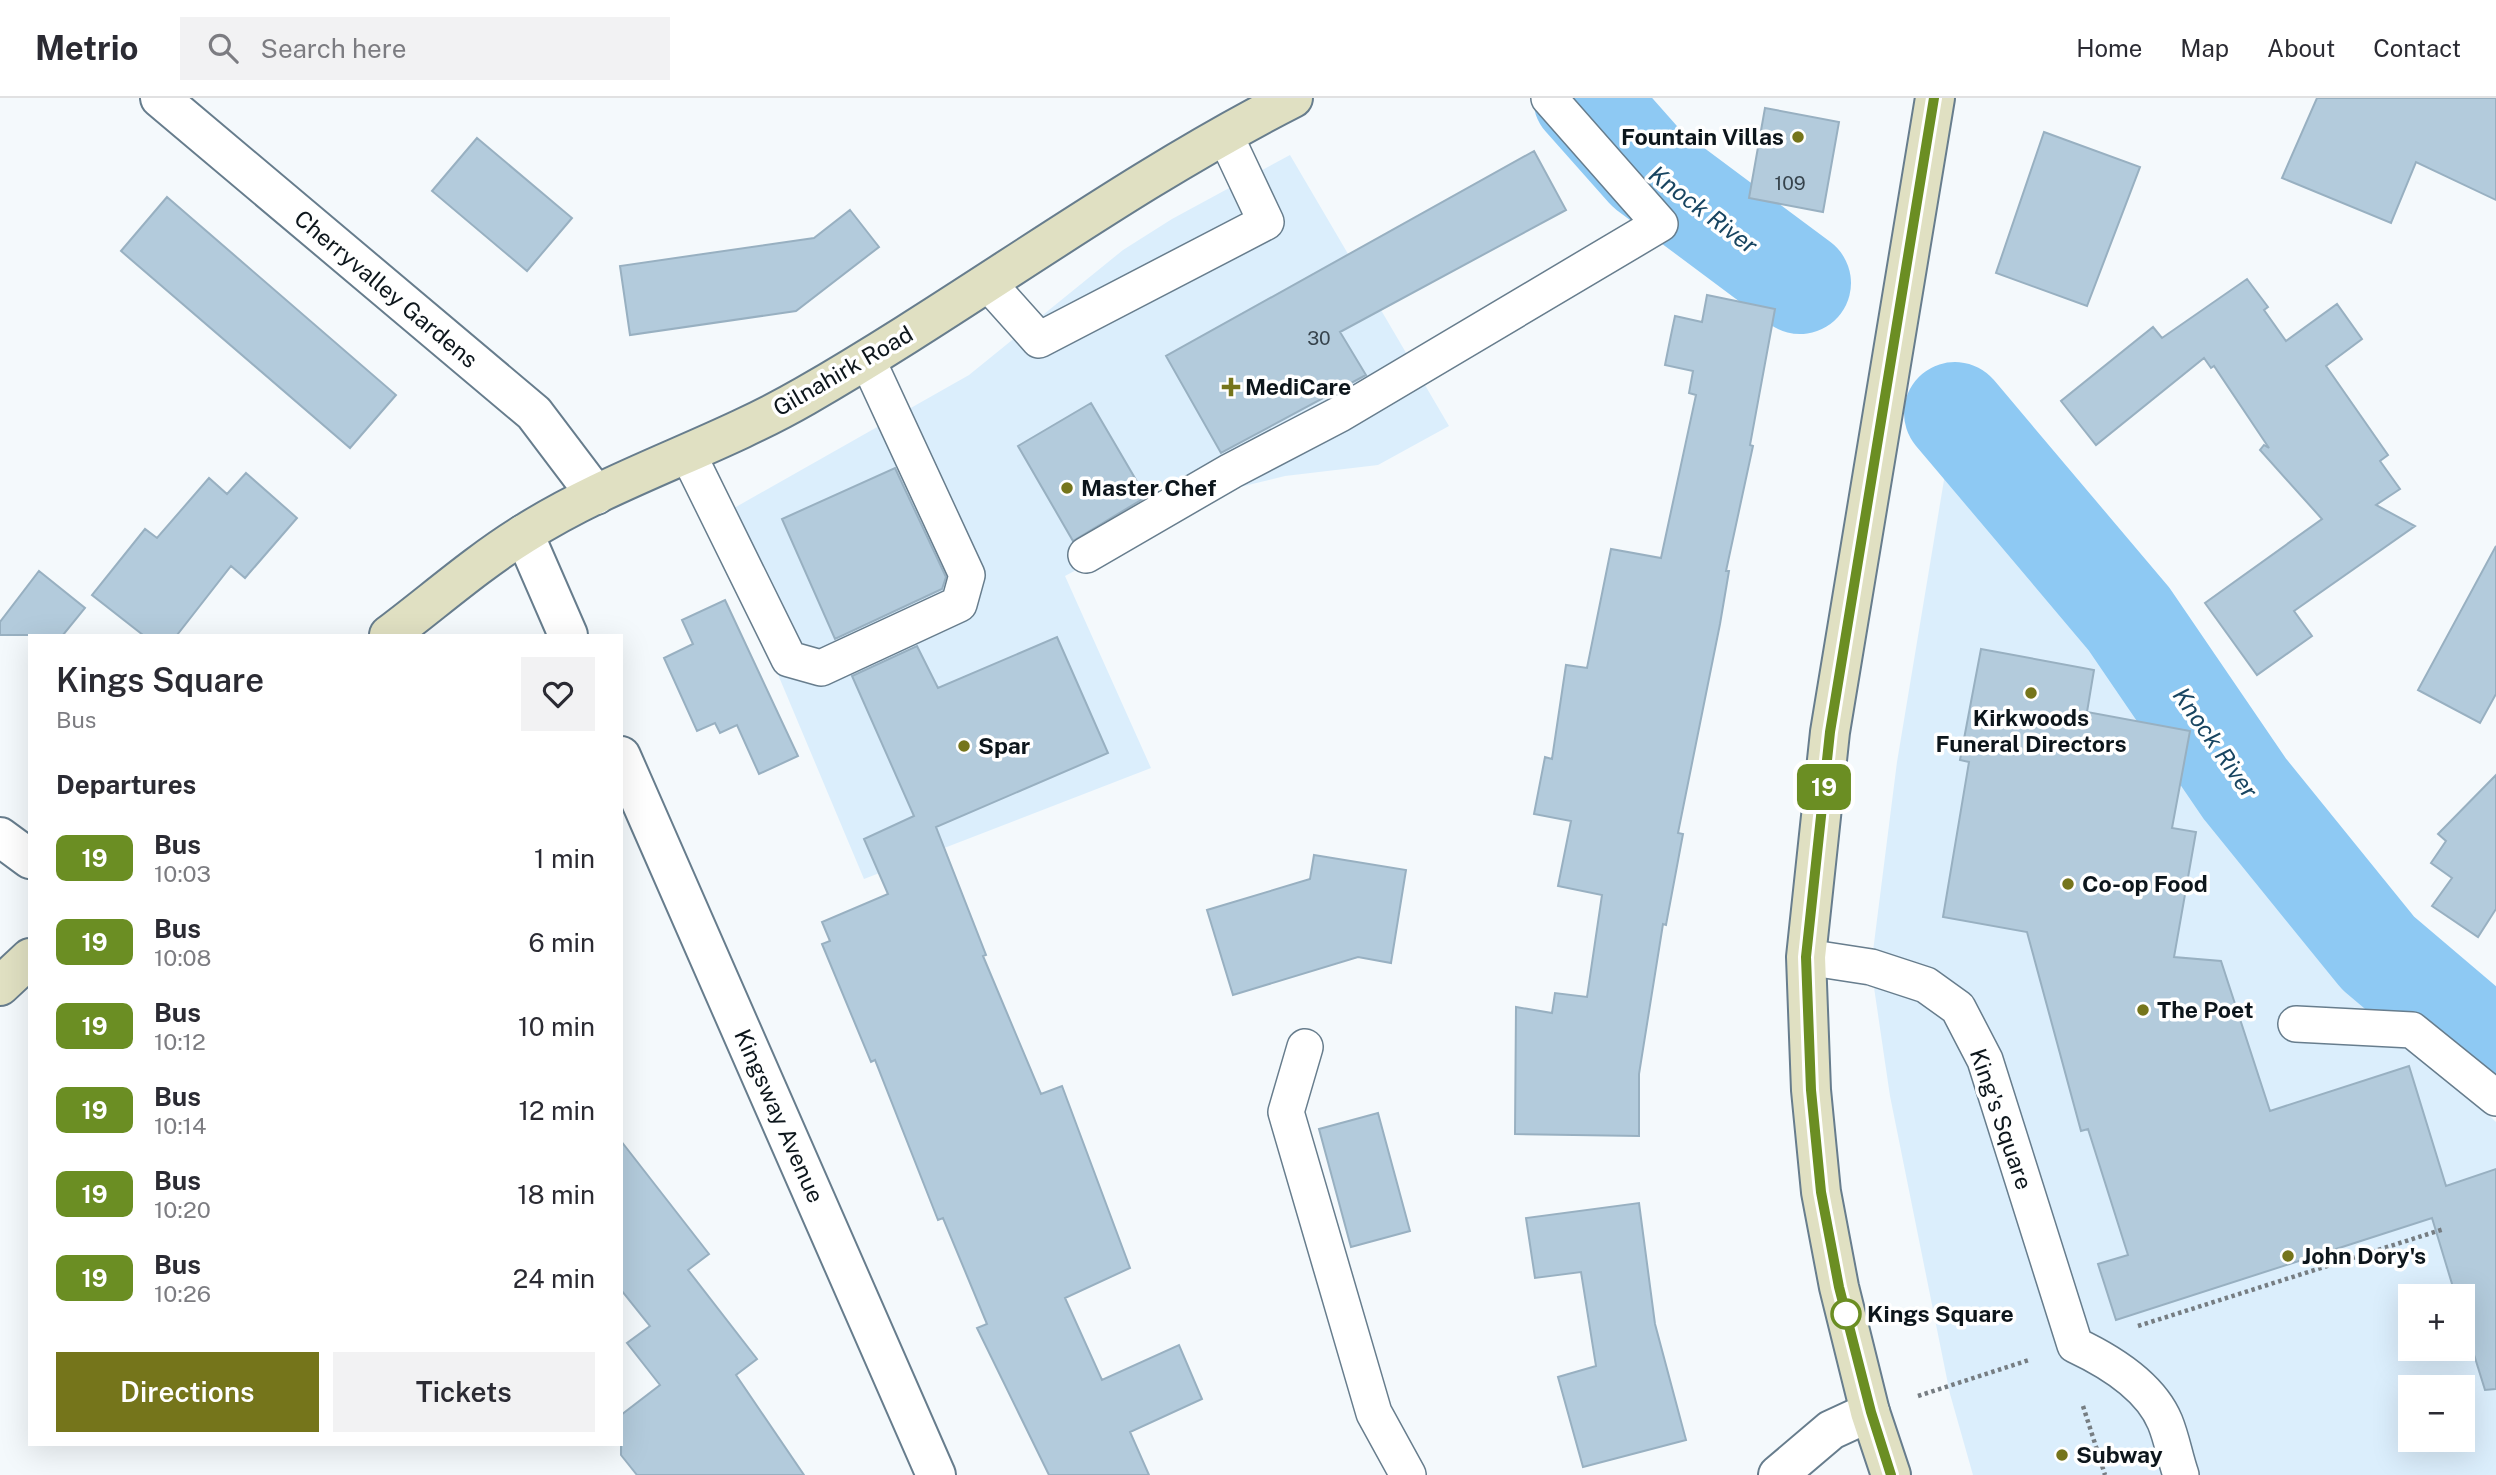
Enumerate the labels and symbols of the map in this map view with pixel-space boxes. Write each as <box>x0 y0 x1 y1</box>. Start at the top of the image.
place label: Fountain Villas <box>1621 123 1784 150</box>
marker: Fountain Villas <box>1790 129 1806 145</box>
water label: Knock River <box>1644 159 1764 260</box>
house number: 109 <box>1774 172 1806 194</box>
street label: Cherryvalley Gardens <box>289 204 483 373</box>
street label: Gilnahirk Road <box>768 320 917 421</box>
house number: 30 <box>1307 327 1331 349</box>
place label: MediCare <box>1245 373 1351 400</box>
marker: MediCare <box>1223 379 1239 395</box>
place label: Master Chef <box>1081 474 1216 501</box>
marker: Master Chef <box>1059 480 1075 496</box>
water label: Knock River <box>2168 682 2265 804</box>
marker: Kirkwoods Funeral Directors <box>2023 685 2039 701</box>
place label: Kirkwoods Funeral Directors <box>1935 704 2127 757</box>
place label: Spar <box>978 732 1030 759</box>
marker: Spar <box>956 738 972 754</box>
line badge: 19 <box>1792 764 1856 810</box>
place label: Co-op Food <box>2082 870 2208 897</box>
marker: Co-op Food <box>2060 876 2076 892</box>
place label: The Poet <box>2157 996 2253 1023</box>
marker: The Poet <box>2135 1002 2151 1018</box>
street label: Kingsway Avenue <box>729 1025 830 1207</box>
street label: King's Square <box>1965 1045 2038 1193</box>
place label: John Dory's <box>2302 1242 2426 1269</box>
marker: John Dory's <box>2280 1248 2296 1264</box>
marker: Kings Square <box>1831 1299 1861 1329</box>
place label: Kings Square <box>1867 1300 2014 1327</box>
place label: Subway <box>2076 1441 2163 1468</box>
marker: Subway <box>2054 1447 2070 1463</box>

